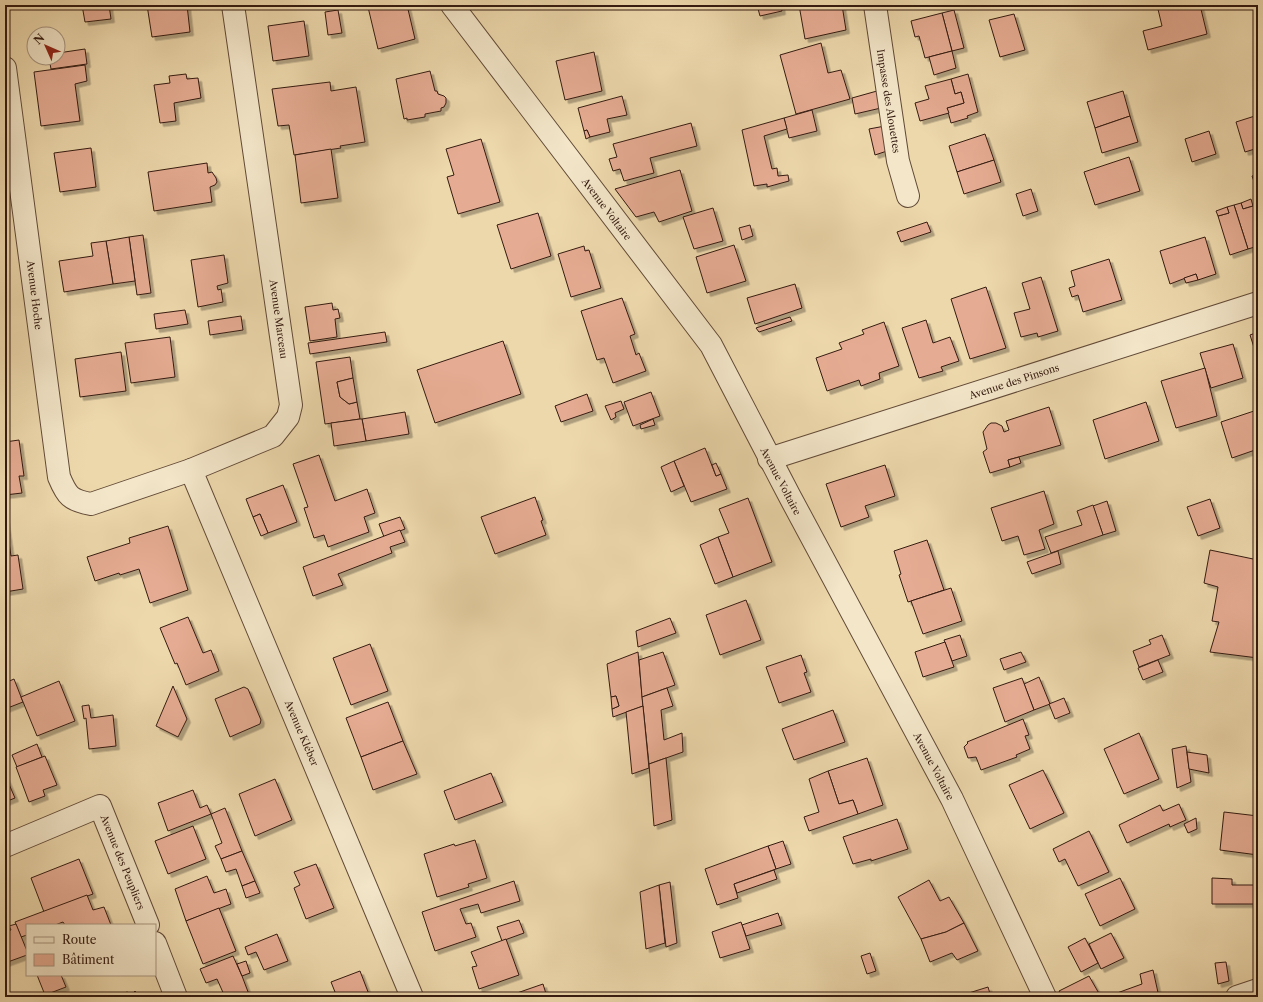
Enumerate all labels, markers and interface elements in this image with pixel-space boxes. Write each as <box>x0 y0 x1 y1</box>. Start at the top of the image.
north arrow <box>26 26 66 66</box>
text: N <box>31 30 48 47</box>
street label: Impasse des Alouettes <box>874 48 903 154</box>
street label: Avenue Voltaire <box>578 175 635 243</box>
street label: Avenue Hoche <box>24 259 45 331</box>
street label: Avenue Marceau <box>266 278 290 360</box>
street label: Avenue des Pinsons <box>967 361 1061 402</box>
street label: Avenue Voltaire <box>757 444 804 518</box>
street label: Avenue Kléber <box>281 697 322 769</box>
street label: Avenue Voltaire <box>910 729 957 803</box>
street label: Avenue des Peupliers <box>97 812 148 912</box>
legend <box>26 924 156 976</box>
text: Route <box>62 932 97 947</box>
text: Bâtiment <box>62 952 115 967</box>

